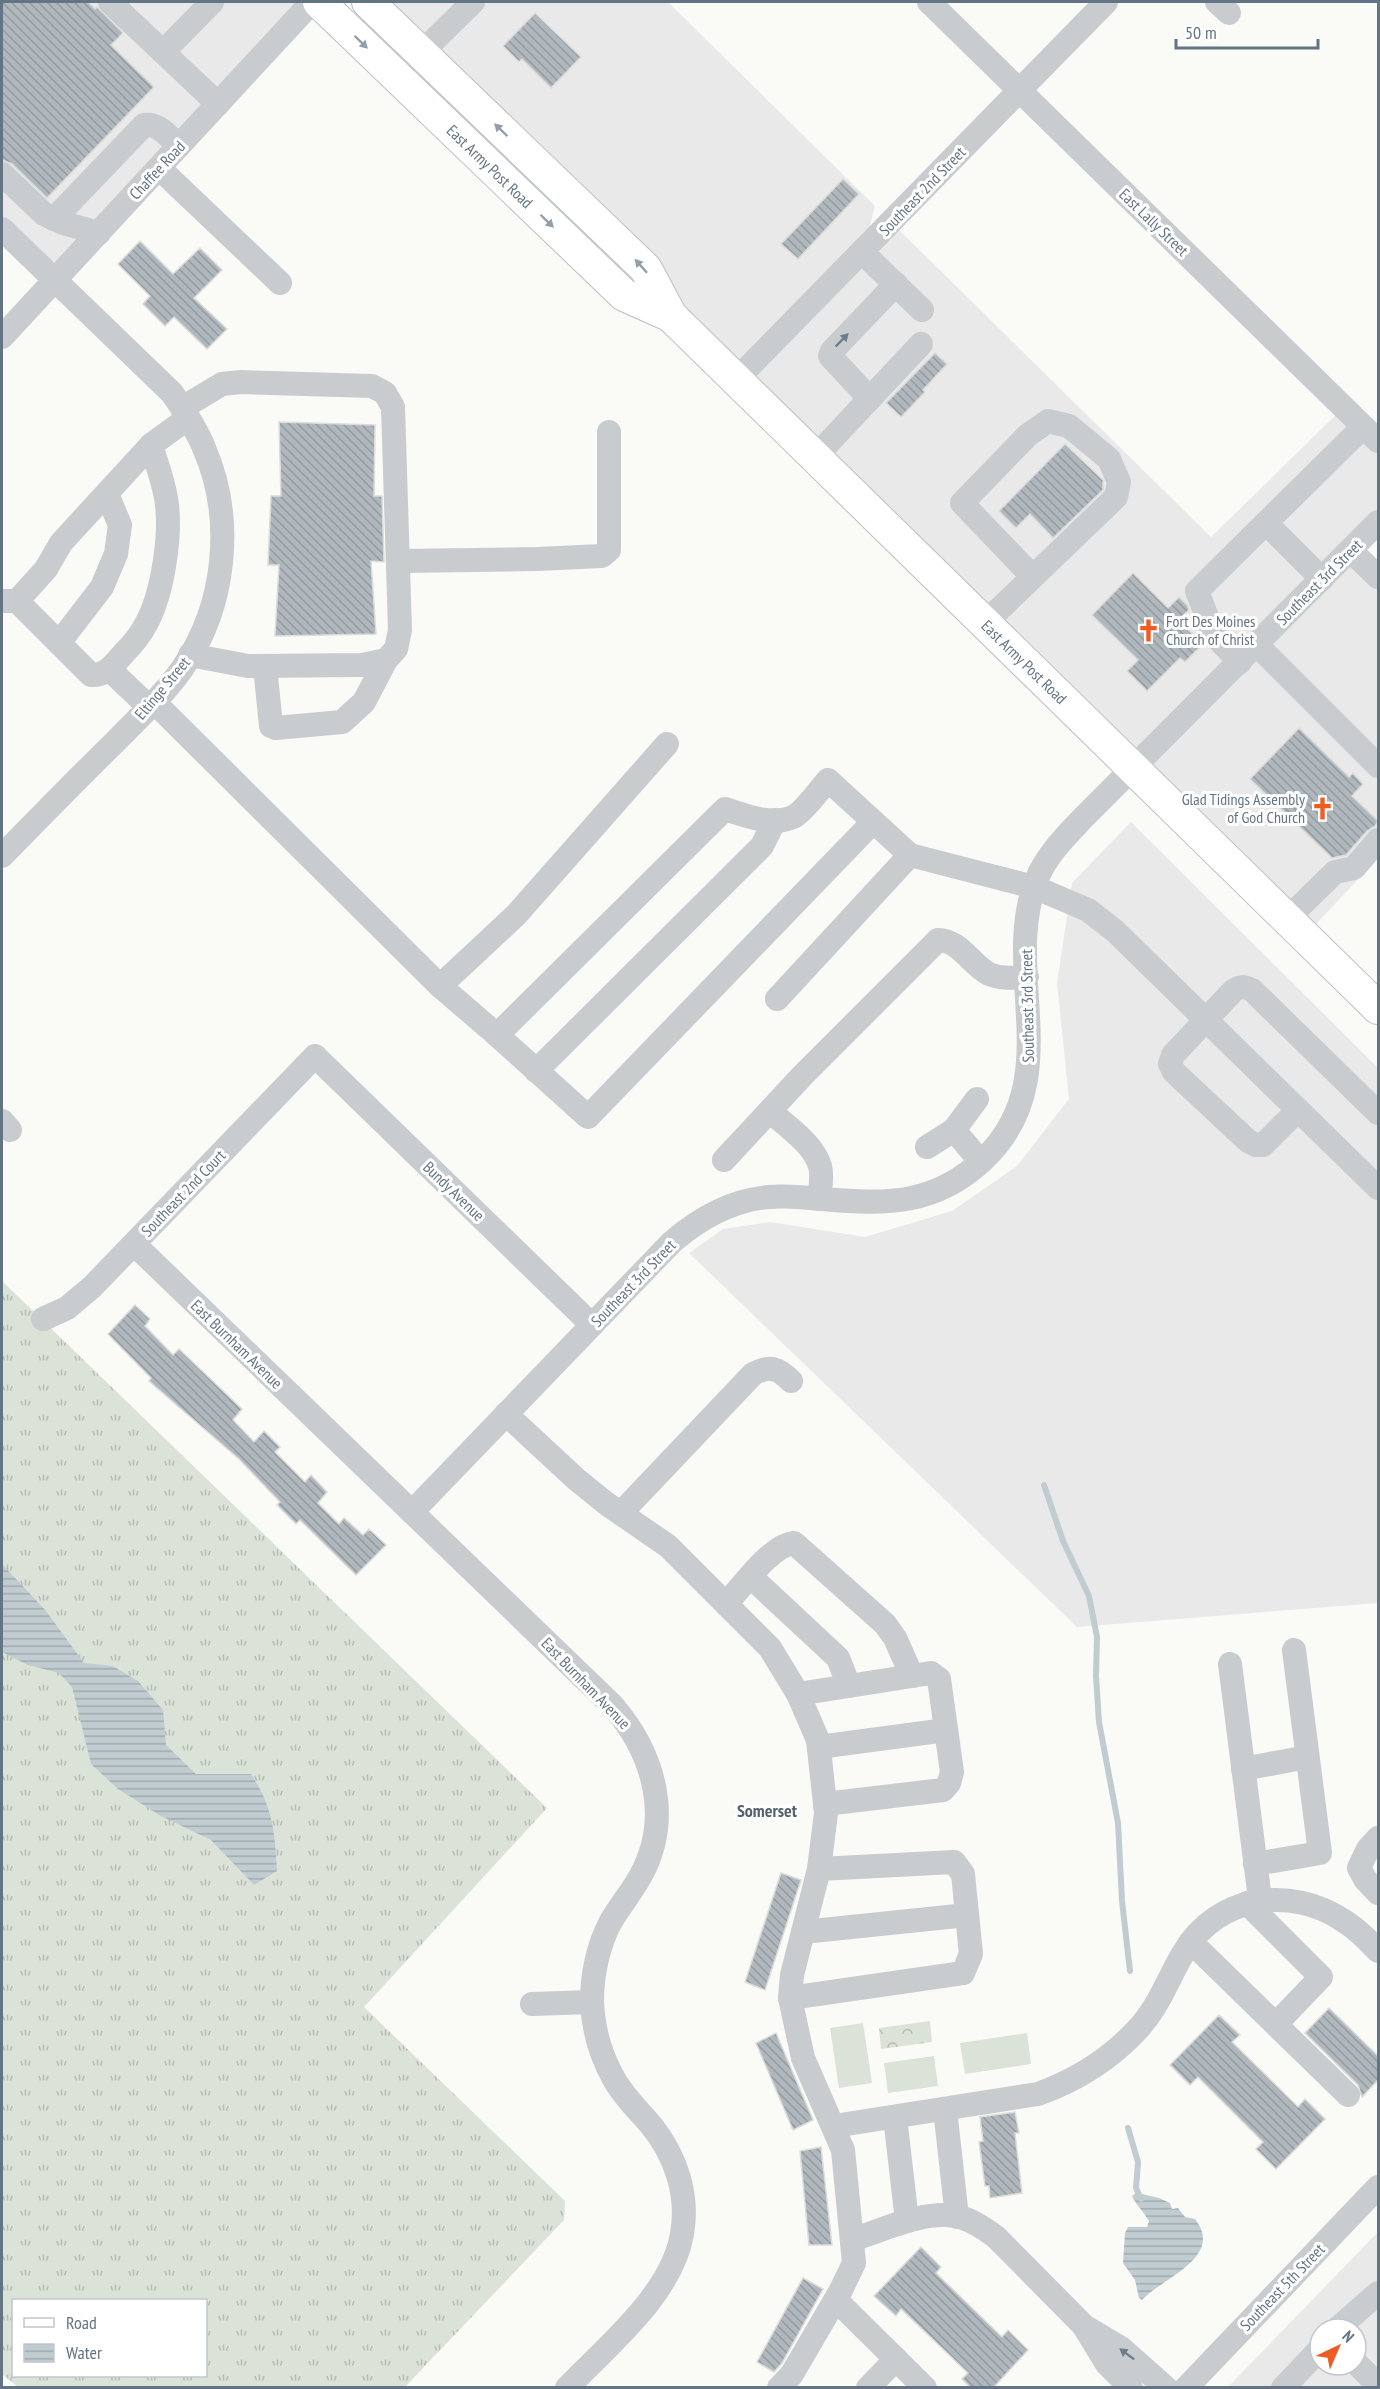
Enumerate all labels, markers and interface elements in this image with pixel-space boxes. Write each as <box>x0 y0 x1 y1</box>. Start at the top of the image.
scale bar <box>1176 12 1318 50</box>
text: 50 m <box>1185 21 1217 44</box>
one-way arrow <box>353 35 368 48</box>
street label: East Army Post Road <box>443 120 537 212</box>
one-way arrow <box>494 124 509 137</box>
street label: Chaffee Road <box>125 137 189 203</box>
street label: Southeast 2nd Street <box>875 142 970 240</box>
street label: East Lally Street <box>1115 184 1193 260</box>
one-way arrow <box>540 213 554 227</box>
one-way arrow <box>634 258 648 273</box>
one-way arrow <box>835 333 849 347</box>
street label: Southeast 3rd Street <box>1272 534 1367 629</box>
place label: Fort Des Moines Church of Christ <box>1166 611 1256 649</box>
street label: East Army Post Road <box>977 616 1071 708</box>
church icon: Fort Des Moines Church of Christ <box>1135 617 1161 643</box>
street label: Eltinge Street <box>130 652 194 723</box>
place label: Glad Tidings Assembly of God Church <box>1182 789 1305 827</box>
church icon: Glad Tidings Assembly of God Church <box>1310 795 1336 821</box>
street label: Southeast 3rd Street <box>1016 949 1038 1063</box>
street label: Southeast 2nd Court <box>137 1145 230 1241</box>
street label: Bundy Avenue <box>419 1157 489 1225</box>
street label: Southeast 3rd Street <box>586 1235 680 1331</box>
street label: East Burnham Avenue <box>187 1295 287 1393</box>
street label: East Burnham Avenue <box>537 1633 635 1733</box>
district label: Somerset <box>737 1799 798 1822</box>
street label: Southeast 5th Street <box>1235 2239 1329 2335</box>
legend <box>12 2299 207 2377</box>
text: Road <box>66 2311 97 2334</box>
north arrow <box>1308 2317 1368 2377</box>
text: N <box>1338 2326 1358 2346</box>
text: Water <box>66 2341 102 2364</box>
one-way arrow <box>1120 2348 1135 2360</box>

